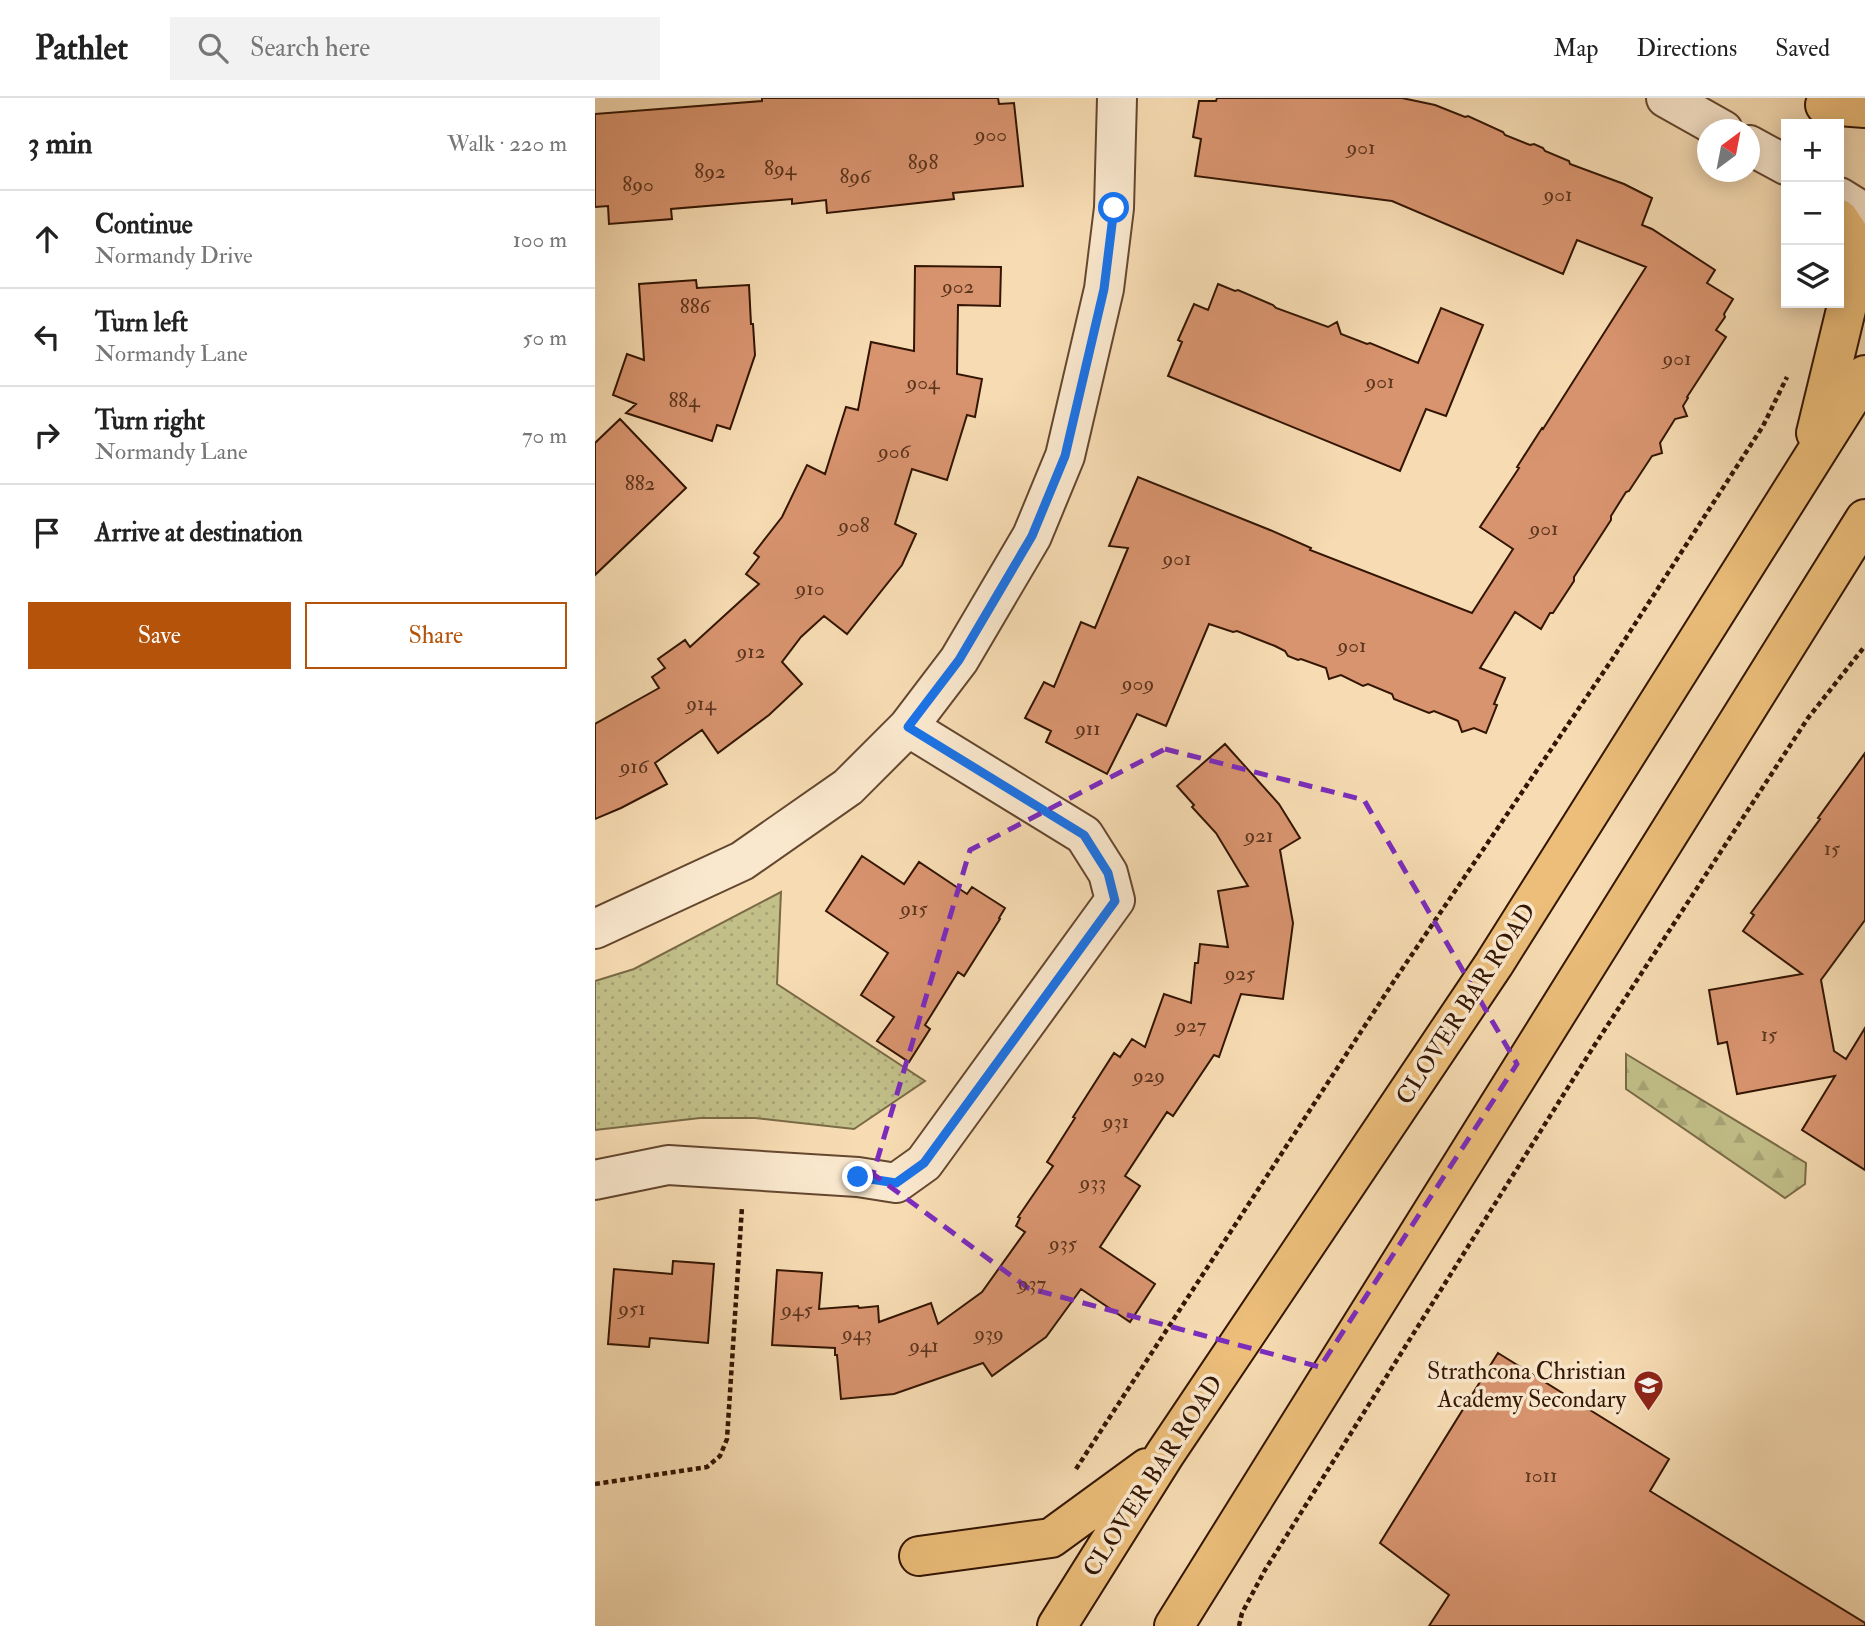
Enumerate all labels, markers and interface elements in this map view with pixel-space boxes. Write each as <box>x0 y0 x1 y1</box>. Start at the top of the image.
search box <box>170 17 660 80</box>
text: Pathlet <box>35 28 128 69</box>
icon: search <box>194 29 232 67</box>
text: Search here <box>250 32 370 64</box>
text: Map <box>1553 33 1598 64</box>
text: Directions <box>1636 33 1737 64</box>
text: Saved <box>1775 33 1830 64</box>
north arrow <box>1697 119 1760 182</box>
map controls <box>1781 119 1844 308</box>
button: + <box>1781 119 1844 182</box>
house number: 900 <box>973 121 1007 148</box>
text: 3 min <box>28 125 93 162</box>
text: Walk · 220 m <box>447 129 567 158</box>
house number: 901 <box>1345 134 1375 161</box>
house number: 898 <box>908 149 938 176</box>
house number: 894 <box>764 155 798 182</box>
house number: 892 <box>694 158 726 185</box>
house number: 896 <box>839 163 872 190</box>
house number: 890 <box>622 171 654 198</box>
house number: 901 <box>1542 181 1572 208</box>
button: − <box>1781 182 1844 245</box>
route start <box>1098 192 1129 223</box>
text: Continue <box>95 209 193 241</box>
icon: ahead <box>28 220 66 258</box>
text: 100 m <box>513 225 567 254</box>
text: Normandy Drive <box>95 241 253 270</box>
button: layers <box>1781 245 1844 308</box>
house number: 902 <box>940 273 974 300</box>
house number: 886 <box>680 293 712 320</box>
text: Turn left <box>95 307 188 339</box>
icon: left <box>28 318 66 356</box>
text: 50 m <box>523 323 567 352</box>
text: Normandy Lane <box>95 339 248 368</box>
house number: 901 <box>1661 345 1691 372</box>
house number: 901 <box>1364 368 1394 395</box>
house number: 904 <box>905 369 941 396</box>
house number: 884 <box>668 387 701 414</box>
text: Turn right <box>95 405 205 437</box>
icon: right <box>28 416 66 454</box>
text: 70 m <box>522 421 567 450</box>
text: Normandy Lane <box>95 437 248 466</box>
house number: 906 <box>876 438 911 465</box>
house number: 882 <box>625 470 655 497</box>
house number: 908 <box>836 512 870 539</box>
icon: arrive <box>28 514 66 552</box>
house number: 901 <box>1528 515 1558 542</box>
text: Arrive at destination <box>95 517 303 549</box>
house number: 901 <box>1161 545 1191 572</box>
house number: 910 <box>794 575 824 602</box>
button: Save <box>28 602 291 669</box>
button: Share <box>305 602 567 669</box>
house number: 901 <box>1336 632 1366 659</box>
house number: 912 <box>735 638 765 665</box>
house number: 909 <box>1120 670 1154 697</box>
house number: 914 <box>684 690 717 717</box>
house number: 911 <box>1073 715 1101 742</box>
house number: 916 <box>618 753 650 780</box>
house number: 921 <box>1243 822 1273 849</box>
house number: 15 <box>1824 835 1841 862</box>
house number: 915 <box>898 895 928 922</box>
street label: CLOVER BAR ROAD <box>1389 897 1543 1111</box>
house number: 925 <box>1223 960 1256 987</box>
house number: 927 <box>1174 1012 1207 1039</box>
house number: 15 <box>1761 1021 1778 1048</box>
house number: 929 <box>1131 1062 1165 1089</box>
house number: 931 <box>1101 1108 1129 1135</box>
route end <box>842 1161 873 1192</box>
house number: 933 <box>1078 1169 1106 1196</box>
house number: 935 <box>1047 1230 1078 1257</box>
house number: 937 <box>1016 1270 1047 1297</box>
house number: 951 <box>616 1295 646 1322</box>
house number: 945 <box>779 1296 813 1323</box>
house number: 943 <box>840 1320 872 1347</box>
house number: 939 <box>972 1320 1004 1347</box>
house number: 941 <box>907 1332 939 1359</box>
place label: Strathcona Christian Academy Secondary <box>1427 1356 1626 1415</box>
school or university icon: Strathcona Christian Academy Secondary <box>1632 1368 1666 1412</box>
street label: CLOVER BAR ROAD <box>1076 1369 1230 1583</box>
house number: 1011 <box>1525 1462 1558 1489</box>

